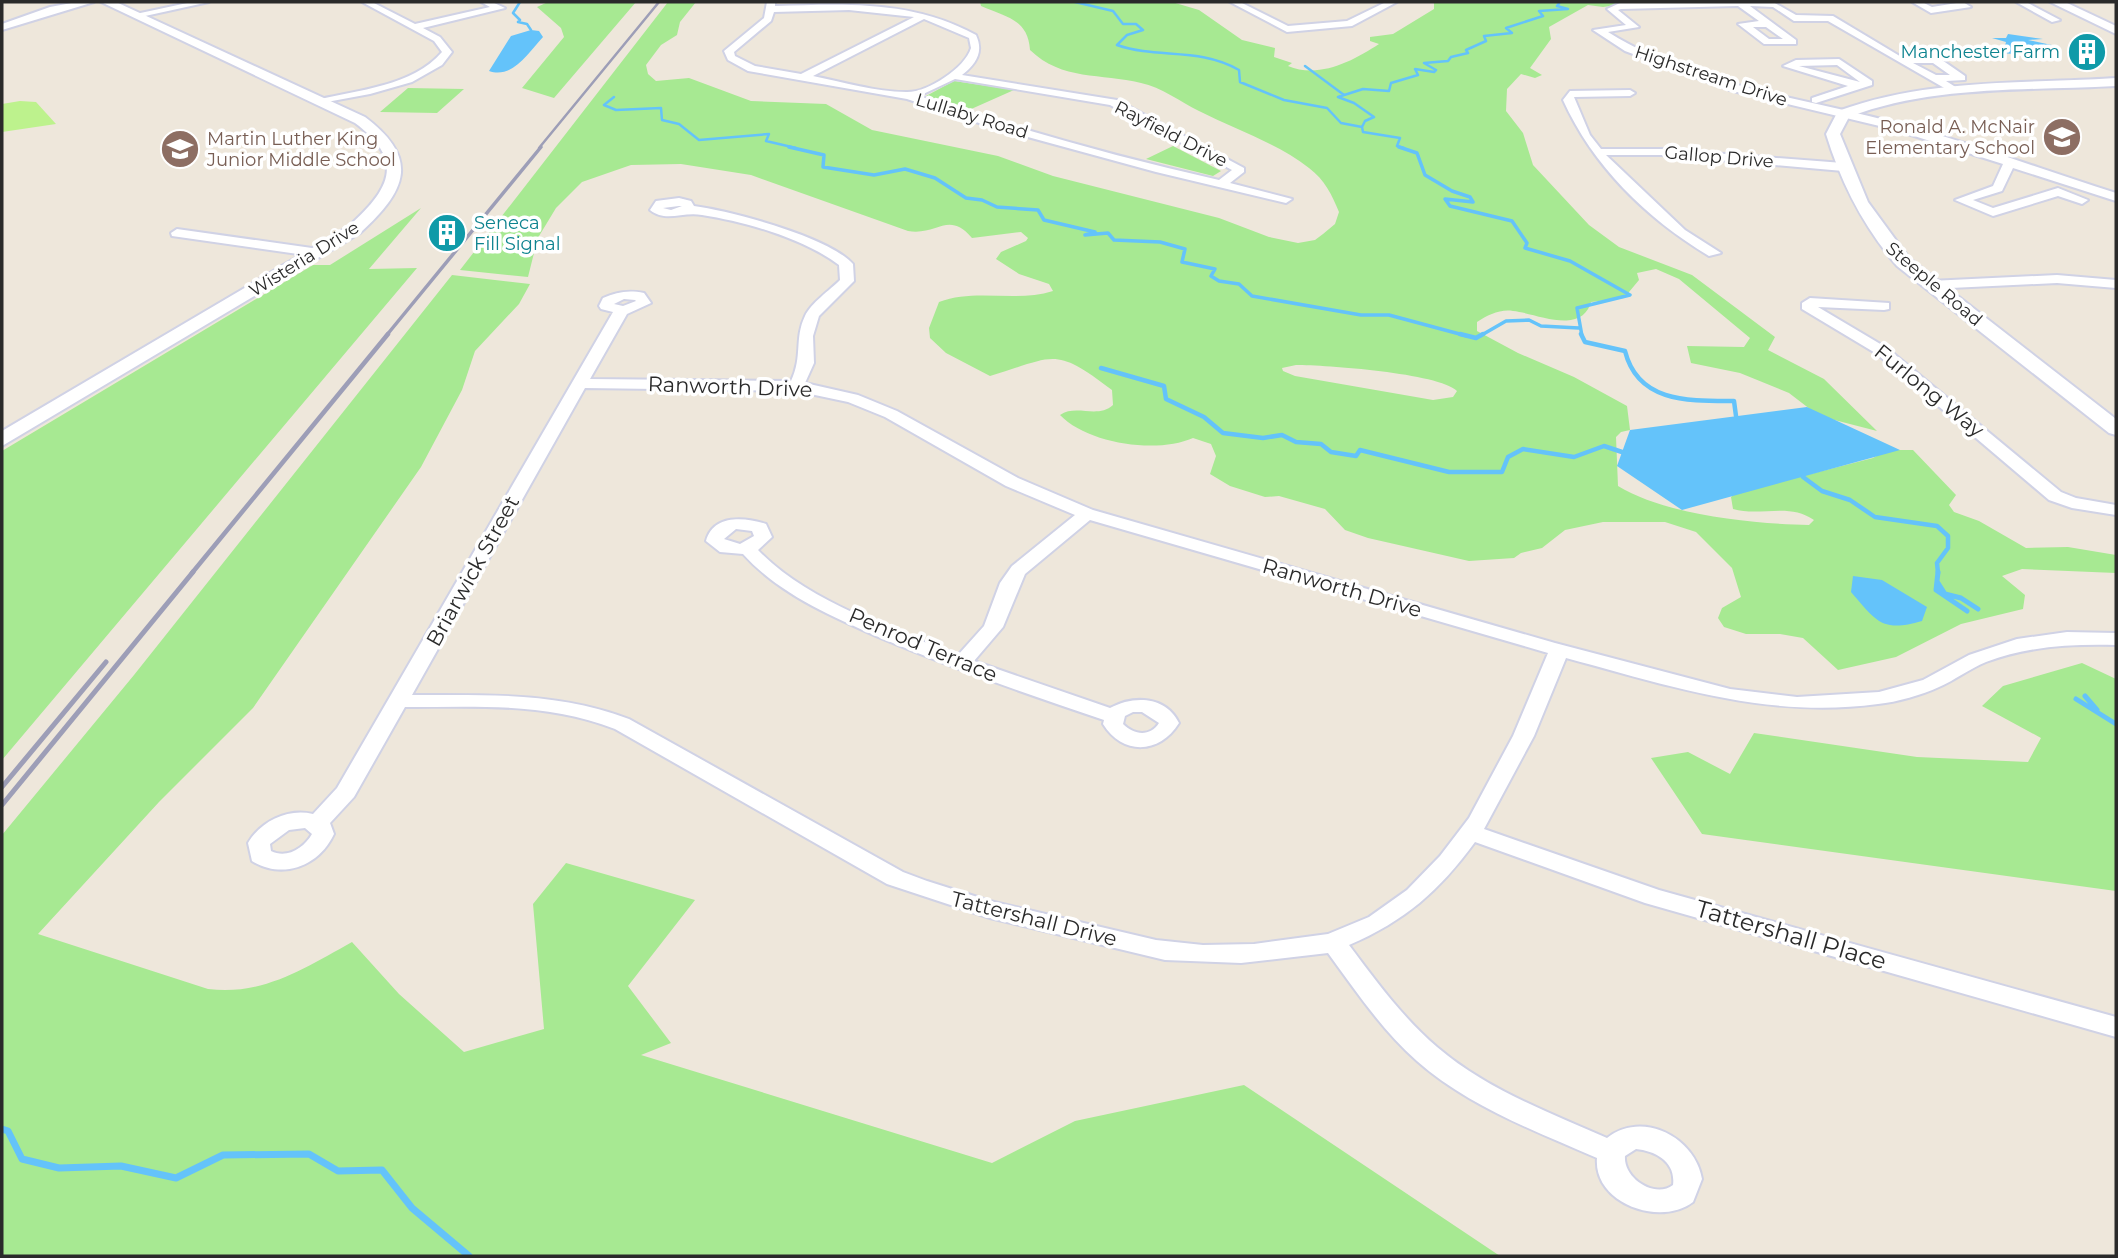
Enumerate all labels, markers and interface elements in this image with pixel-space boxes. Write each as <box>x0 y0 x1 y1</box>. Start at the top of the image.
building icon: Manchester Farm <box>2066 31 2108 73</box>
street label: Highstream Drive <box>1632 41 1790 111</box>
place label: Manchester Farm <box>1901 41 2060 63</box>
street label: Lullaby Road <box>913 88 1031 144</box>
street label: Rayfield Drive <box>1111 96 1231 172</box>
place label: Ronald A. McNair Elementary School <box>1865 116 2035 159</box>
school or university icon: Ronald A. McNair Elementary School <box>2041 116 2083 158</box>
school or university icon: Martin Luther King Junior Middle School <box>159 128 201 170</box>
place label: Martin Luther King Junior Middle School <box>206 128 396 171</box>
street label: Gallop Drive <box>1663 141 1775 173</box>
building icon: Seneca Fill Signal <box>426 212 468 254</box>
place label: Seneca Fill Signal <box>474 212 561 255</box>
street label: Wisteria Drive <box>245 216 363 302</box>
street label: Steeple Road <box>1881 237 1987 331</box>
street label: Furlong Way <box>1869 339 1990 443</box>
street label: Ranworth Drive <box>647 371 813 402</box>
street label: Briarwick Street <box>421 491 524 650</box>
street label: Ranworth Drive <box>1260 553 1425 622</box>
street label: Penrod Terrace <box>845 602 1001 687</box>
street label: Tattershall Drive <box>949 886 1120 951</box>
street label: Tattershall Place <box>1692 893 1890 976</box>

